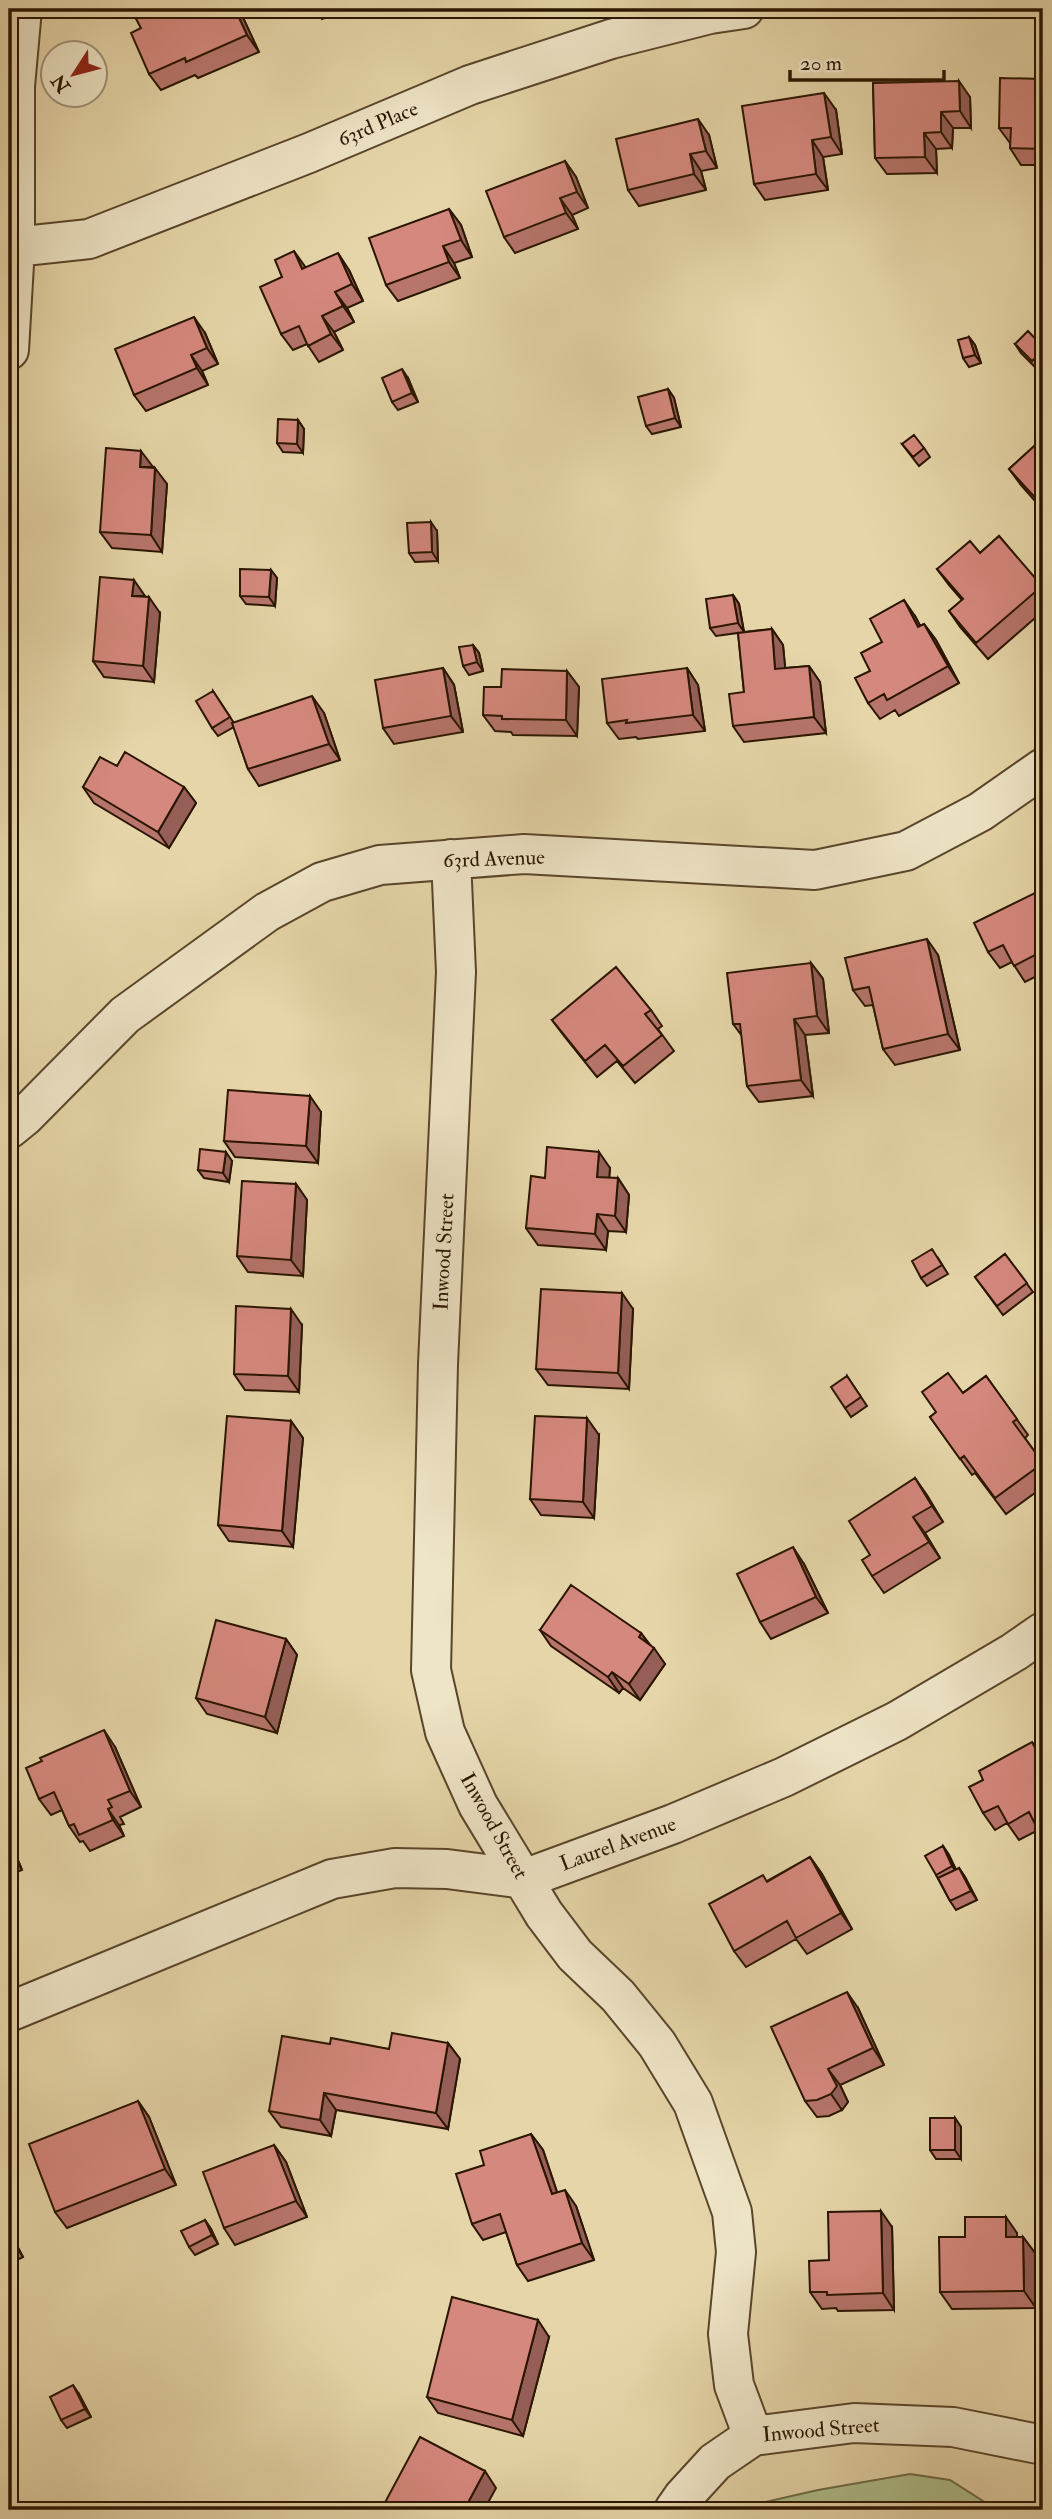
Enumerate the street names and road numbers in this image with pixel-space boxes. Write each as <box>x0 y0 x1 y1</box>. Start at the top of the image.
street label: 63rd Place <box>334 95 422 153</box>
street label: 63rd Avenue <box>443 844 546 874</box>
street label: Inwood Street <box>427 1192 461 1311</box>
street label: Inwood Street <box>454 1768 534 1884</box>
street label: Laurel Avenue <box>556 1810 680 1878</box>
street label: Inwood Street <box>761 2411 881 2449</box>

